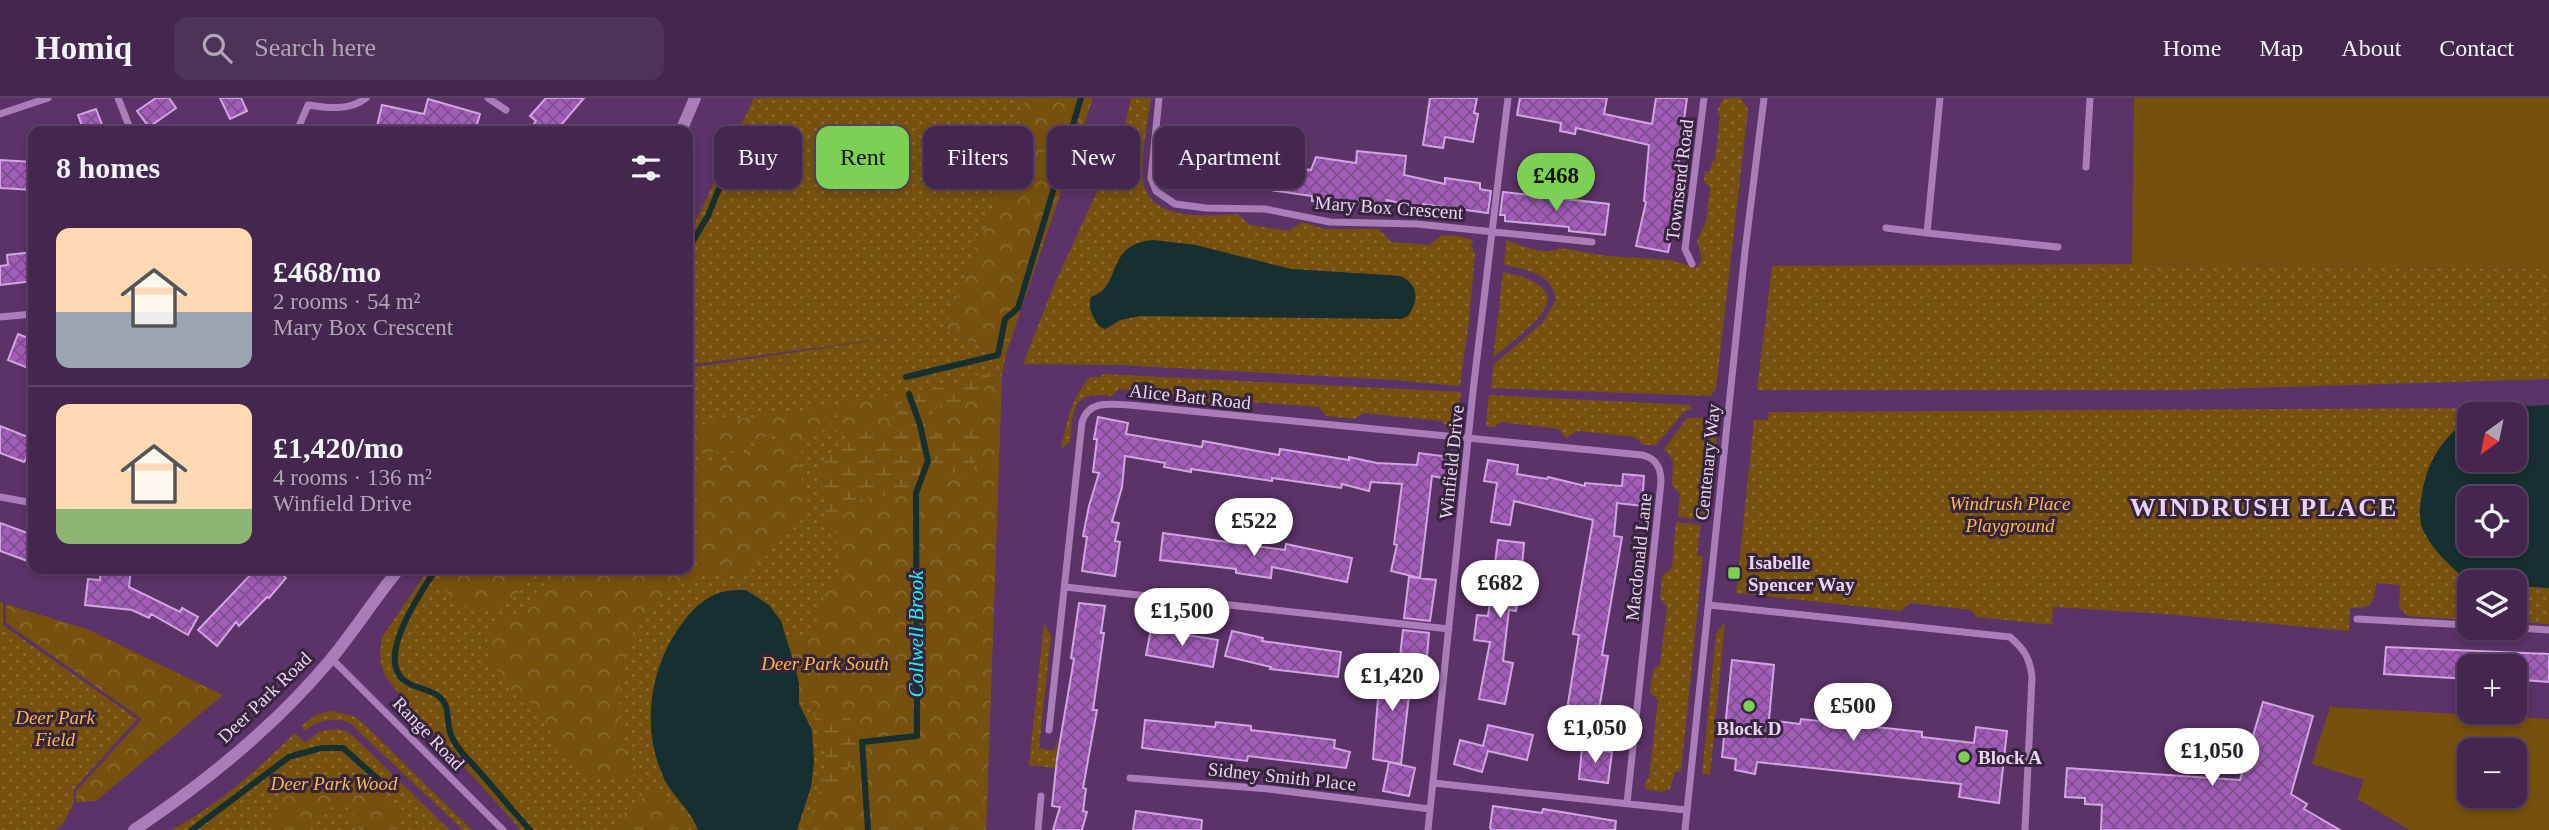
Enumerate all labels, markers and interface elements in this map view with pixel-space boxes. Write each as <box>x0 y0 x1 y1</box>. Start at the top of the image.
search box <box>174 17 664 80</box>
icon: search <box>198 29 236 67</box>
text: Homiq <box>35 30 132 66</box>
text: Search here <box>254 33 376 62</box>
text: Home <box>2163 35 2221 61</box>
text: Map <box>2259 35 2303 61</box>
text: About <box>2341 35 2401 61</box>
text: Contact <box>2439 35 2514 61</box>
street label: Townsend Road <box>1662 117 1697 242</box>
chip: Buy <box>714 126 802 189</box>
chip: Rent <box>816 126 909 189</box>
chip: Filters <box>923 126 1033 189</box>
chip: New <box>1047 126 1140 189</box>
chip: Apartment <box>1154 126 1305 189</box>
icon: filters <box>627 149 665 187</box>
text: 8 homes <box>56 151 160 184</box>
pin: £468 <box>1515 153 1597 213</box>
text: £468 <box>1533 163 1579 188</box>
street label: Mary Box Crescent <box>1314 192 1465 223</box>
text: £468/mo <box>273 255 381 288</box>
icon: home <box>112 256 196 340</box>
text: 2 rooms · 54 m² <box>273 289 420 314</box>
text: Mary Box Crescent <box>273 315 453 340</box>
street label: Alice Batt Road <box>1128 380 1252 413</box>
street label: Centenary Way <box>1691 402 1724 521</box>
north arrow <box>2457 402 2527 472</box>
map controls <box>2457 402 2527 808</box>
street label: Winfield Drive <box>1435 404 1468 520</box>
text: £1,420/mo <box>273 431 404 464</box>
icon: home <box>112 432 196 516</box>
text: 4 rooms · 136 m² <box>273 465 432 490</box>
button: locate <box>2457 486 2527 556</box>
text: Winfield Drive <box>273 491 412 516</box>
street label: Macdonald Lane <box>1621 492 1656 622</box>
park label: Windrush Place Playground <box>1950 493 2070 536</box>
district label: WINDRUSH PLACE <box>2130 493 2398 522</box>
pin: £522 <box>1213 498 1295 558</box>
text: £522 <box>1231 508 1277 533</box>
place label: Isabelle Spencer Way <box>1748 552 1855 595</box>
pin: £682 <box>1459 560 1541 620</box>
marker: Isabelle Spencer Way <box>1726 565 1742 581</box>
water label: Collwell Brook <box>904 570 928 697</box>
text: £682 <box>1477 570 1523 595</box>
button: layers <box>2457 570 2527 640</box>
pin: £1,500 <box>1125 588 1239 648</box>
text: £1,500 <box>1150 598 1214 623</box>
street label: Deer Park Road <box>213 647 316 747</box>
park label: Deer Park South <box>760 653 889 674</box>
pin: £1,420 <box>1335 654 1449 713</box>
button: + <box>2457 654 2527 724</box>
text: £1,420 <box>1360 663 1424 688</box>
pin: £500 <box>1812 684 1894 743</box>
street label: Range Road <box>389 692 469 775</box>
text: £500 <box>1830 693 1876 718</box>
marker: Block D <box>1741 698 1757 714</box>
pin: £1,050 <box>1538 706 1652 765</box>
park label: Deer Park Field <box>14 707 95 750</box>
text: £1,050 <box>1563 715 1627 740</box>
place label: Block D <box>1717 718 1781 739</box>
pin: £1,050 <box>2155 728 2269 788</box>
text: £1,050 <box>2180 738 2244 763</box>
button: − <box>2457 738 2527 808</box>
place label: Block A <box>1978 747 2042 768</box>
marker: Block A <box>1956 749 1972 765</box>
street label: Sidney Smith Place <box>1207 758 1357 795</box>
park label: Deer Park Wood <box>270 773 398 794</box>

